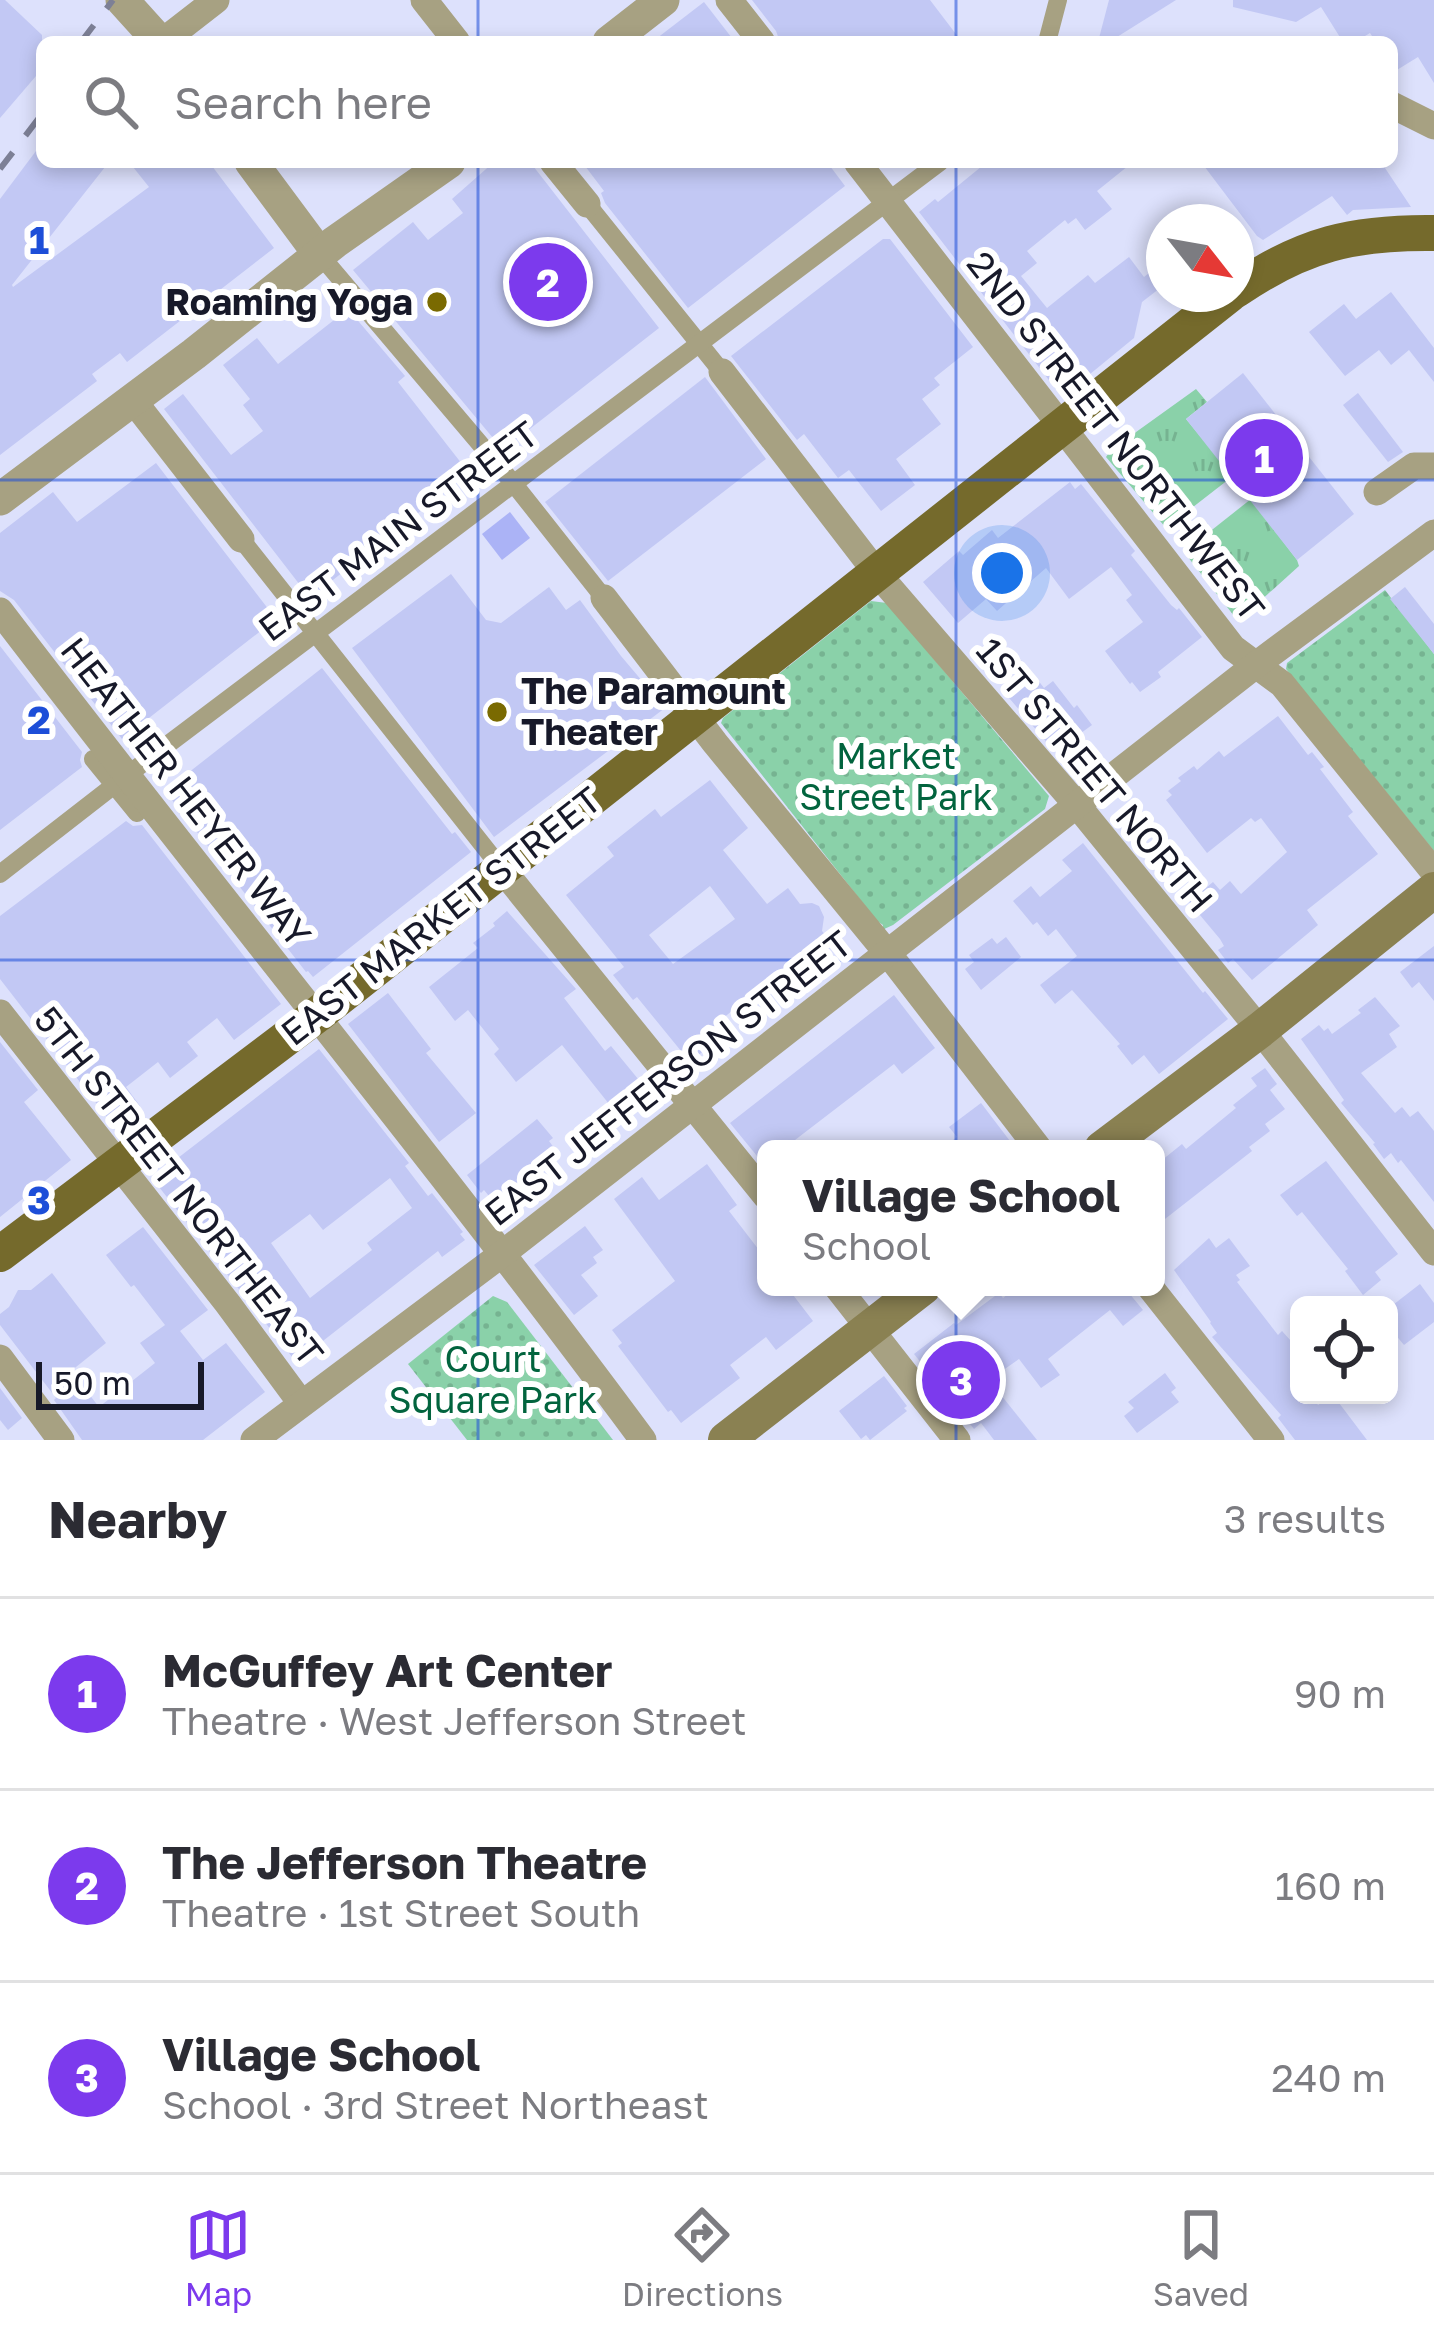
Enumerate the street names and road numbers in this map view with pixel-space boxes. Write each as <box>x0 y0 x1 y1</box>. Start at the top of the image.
street label: 2ND STREET NORTHWEST <box>959 242 1274 629</box>
street label: EAST MAIN STREET <box>250 412 546 650</box>
street label: HEATHER HEYER WAY <box>53 629 320 955</box>
street label: 1ST STREET NORTH <box>968 629 1223 920</box>
street label: EAST MARKET STREET <box>272 777 609 1054</box>
street label: EAST JEFFERSON STREET <box>476 921 859 1234</box>
street label: 5TH STREET NORTHEAST <box>26 998 333 1374</box>

